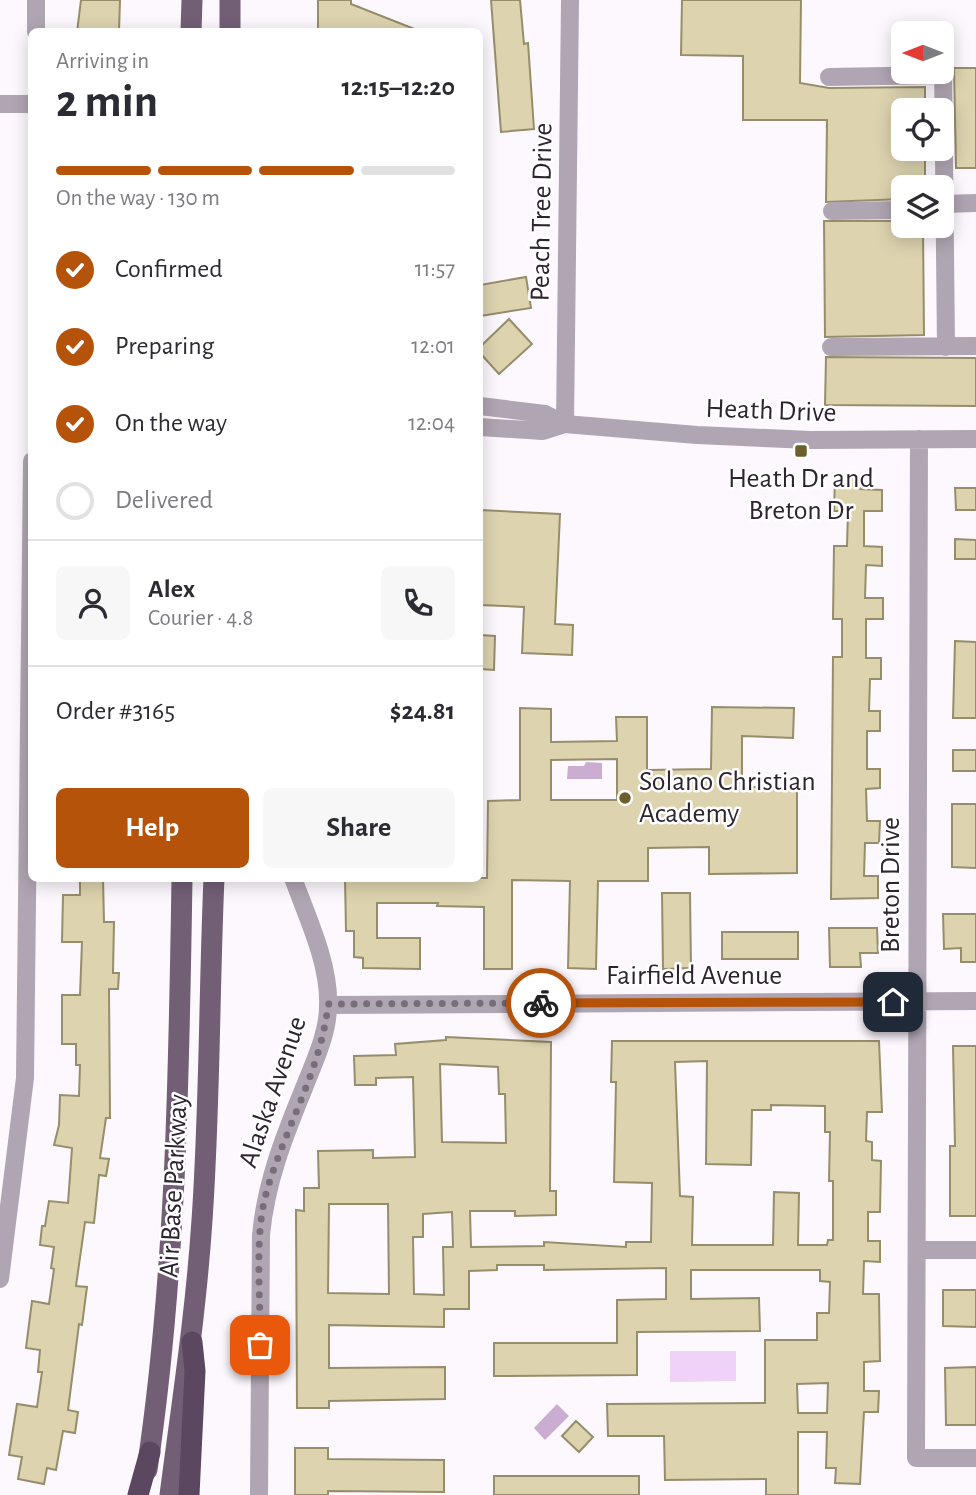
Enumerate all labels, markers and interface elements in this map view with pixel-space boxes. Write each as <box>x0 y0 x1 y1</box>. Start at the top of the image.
north arrow <box>891 21 954 84</box>
map controls <box>891 21 954 238</box>
text: Arriving in <box>56 50 149 73</box>
text: 12:15–12:20 <box>342 74 455 100</box>
text: 2 min <box>56 79 158 125</box>
button: locate <box>891 98 954 161</box>
street label: Peach Tree Drive <box>526 122 558 302</box>
button: layers <box>891 175 954 238</box>
text: On the way · 130 m <box>56 187 220 210</box>
icon: check <box>56 251 94 289</box>
text: Confirmed <box>115 256 223 282</box>
text: 11:57 <box>415 258 455 281</box>
icon: check <box>56 328 94 366</box>
text: Preparing <box>115 333 214 359</box>
text: 12:01 <box>411 335 455 358</box>
street label: Heath Drive <box>705 395 837 427</box>
icon: check <box>56 405 94 443</box>
text: On the way <box>115 410 227 436</box>
text: 12:04 <box>408 412 455 435</box>
marker: Heath Dr and Breton Dr <box>793 443 809 459</box>
place label: Heath Dr and Breton Dr <box>728 465 874 525</box>
text: Delivered <box>115 487 213 513</box>
button: person <box>56 566 130 640</box>
button: phone <box>381 566 455 640</box>
text: Alex <box>148 576 195 602</box>
text: Courier · 4.8 <box>148 607 253 630</box>
text: Order #3165 <box>56 698 175 724</box>
text: $24.81 <box>390 698 455 724</box>
place label: Solano Christian Academy <box>639 768 816 828</box>
button: Help <box>56 788 249 868</box>
button: Share <box>263 788 455 868</box>
marker: Solano Christian Academy <box>617 790 633 806</box>
street label: Breton Drive <box>877 817 905 953</box>
street label: Fairfield Avenue <box>606 962 782 990</box>
courier <box>506 968 576 1038</box>
pin <box>863 972 923 1032</box>
icon: home <box>874 983 912 1021</box>
icon: bike <box>522 984 560 1022</box>
street label: Alaska Avenue <box>234 1013 312 1171</box>
street label: Air Base Parkway <box>155 1093 193 1278</box>
pin <box>230 1315 290 1375</box>
icon: bag <box>241 1326 279 1364</box>

